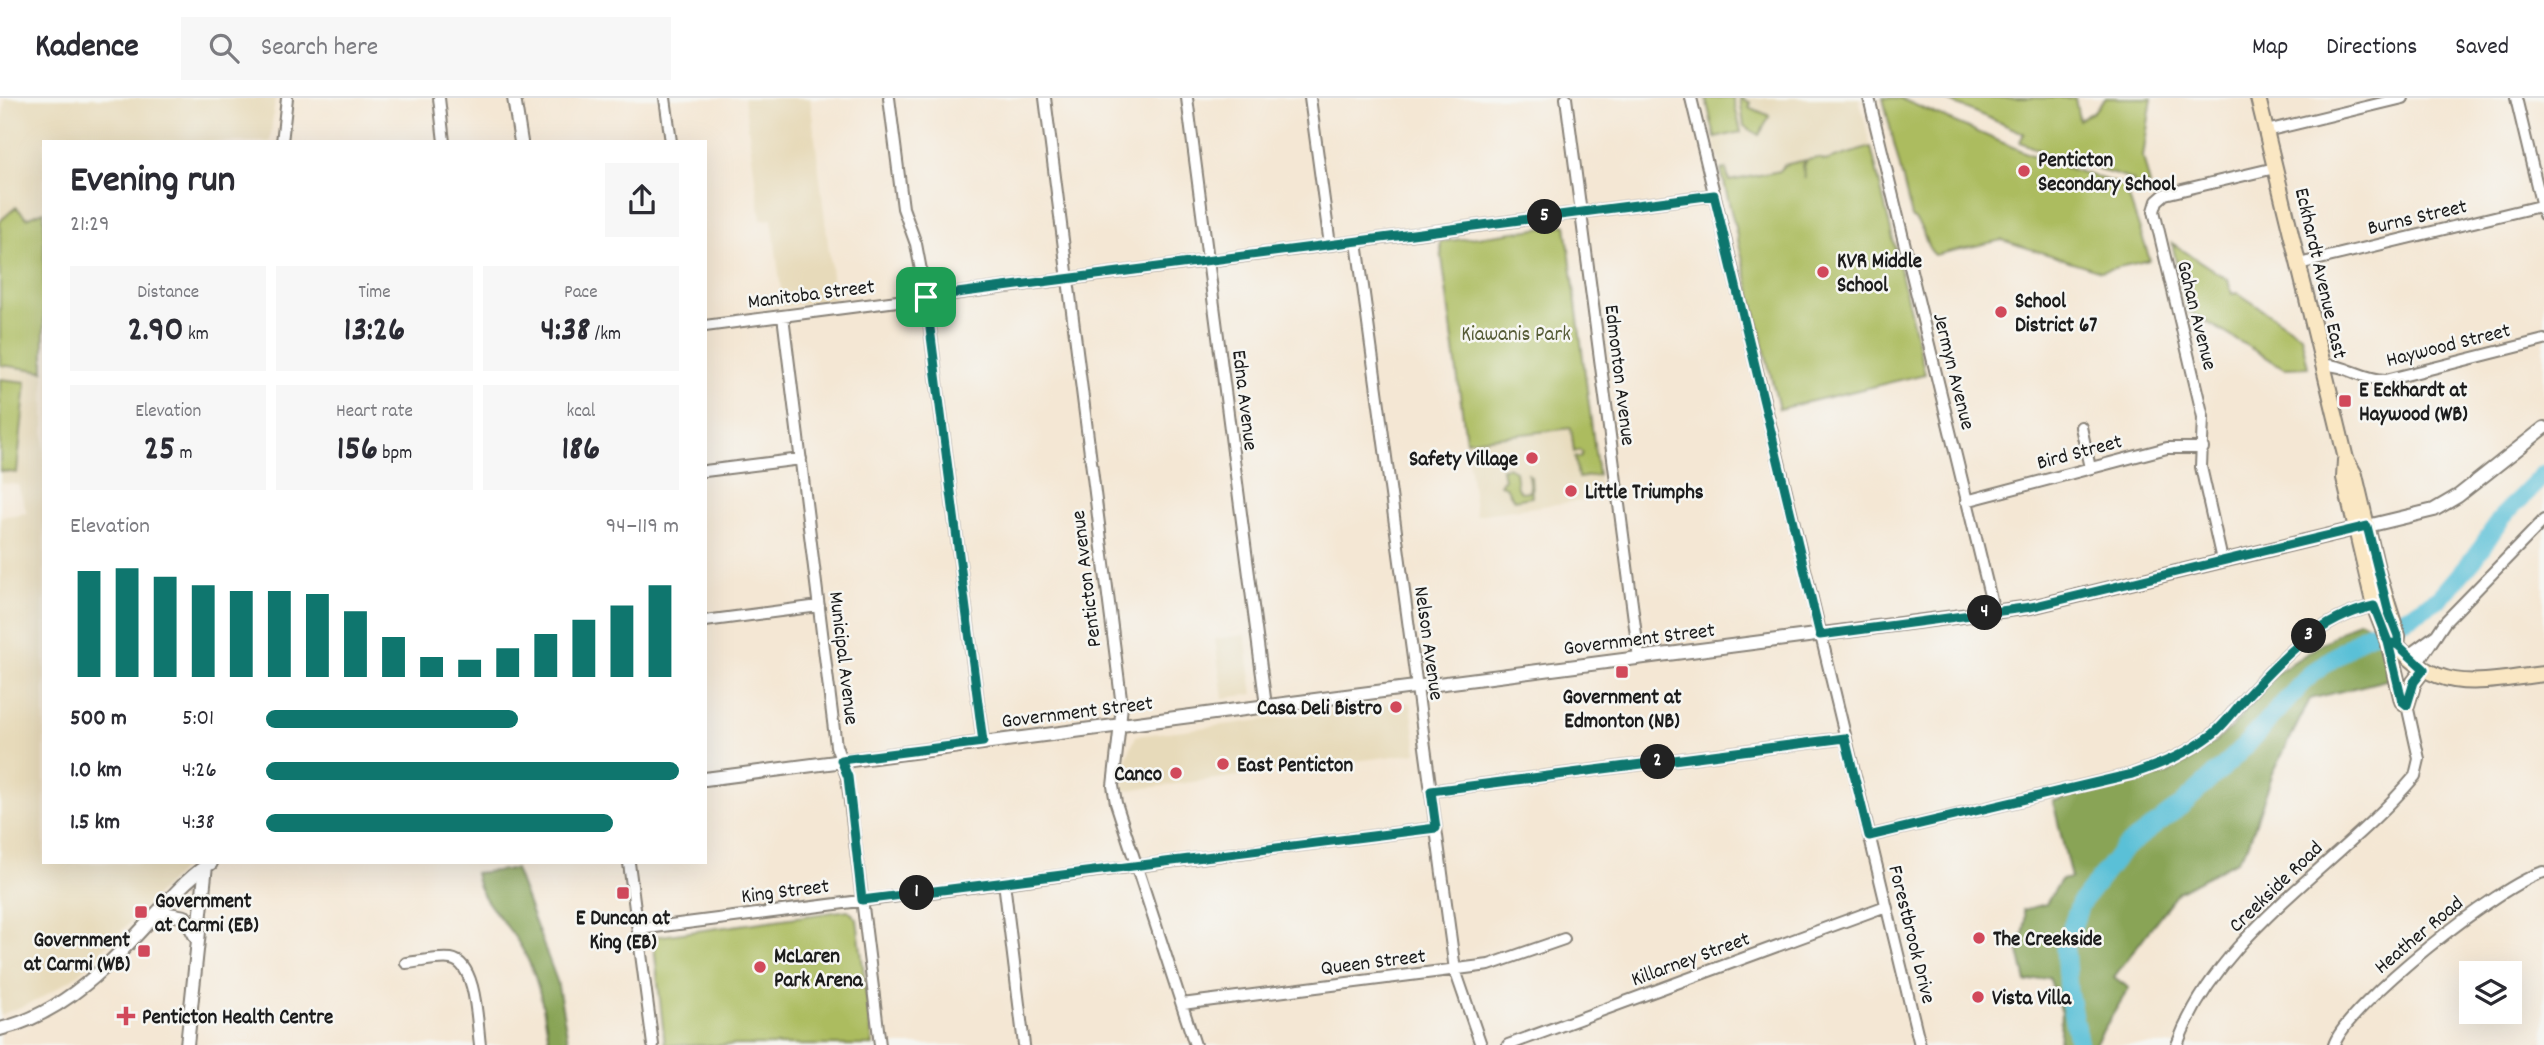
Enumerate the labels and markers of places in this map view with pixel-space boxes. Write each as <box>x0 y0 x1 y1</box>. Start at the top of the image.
place label: Penticton Secondary School <box>2038 147 2177 201</box>
marker: Penticton Secondary School <box>2016 163 2032 179</box>
pin: 5 <box>1528 200 1562 234</box>
place label: KVR Middle School <box>1837 248 1922 302</box>
marker: KVR Middle School <box>1815 264 1831 280</box>
pin <box>896 267 956 327</box>
place label: School District 67 <box>2015 288 2097 342</box>
marker: School District 67 <box>1993 304 2009 320</box>
place label: E Eckhardt at Haywood (WB) <box>2359 377 2468 431</box>
marker: E Eckhardt at Haywood (WB) <box>2337 393 2353 409</box>
place label: Safety Village <box>1409 446 1518 476</box>
marker: Safety Village <box>1524 450 1540 466</box>
place label: Little Triumphs <box>1585 479 1704 509</box>
marker: Little Triumphs <box>1563 483 1579 499</box>
pin: 4 <box>1968 596 2002 630</box>
pin: 3 <box>2292 618 2326 654</box>
marker: Government at Edmonton (NB) <box>1614 664 1630 680</box>
place label: Government at Edmonton (NB) <box>1563 684 1682 738</box>
place label: Casa Deli Bistro <box>1257 695 1382 725</box>
marker: Casa Deli Bistro <box>1388 699 1404 715</box>
pin: 2 <box>1640 744 1676 780</box>
place label: East Penticton <box>1237 752 1353 782</box>
marker: East Penticton <box>1215 756 1231 772</box>
place label: Canco <box>1114 761 1162 791</box>
marker: Canco <box>1168 765 1184 781</box>
pin: 1 <box>900 876 934 910</box>
marker: E Duncan at King (EB) <box>615 885 631 901</box>
place label: Government at Carmi (EB) <box>155 888 259 942</box>
marker: Government at Carmi (EB) <box>133 904 149 920</box>
place label: E Duncan at King (EB) <box>576 905 670 959</box>
place label: The Creekside <box>1993 926 2102 956</box>
place label: Government at Carmi (WB) <box>24 927 130 981</box>
marker: The Creekside <box>1971 930 1987 946</box>
marker: Government at Carmi (WB) <box>136 943 152 959</box>
place label: McLaren Park Arena <box>774 943 864 997</box>
marker: McLaren Park Arena <box>752 959 768 975</box>
place label: Vista Villa <box>1992 985 2072 1015</box>
marker: Vista Villa <box>1970 989 1986 1005</box>
place label: Penticton Health Centre <box>142 1004 333 1034</box>
marker: Penticton Health Centre <box>116 1006 136 1026</box>

